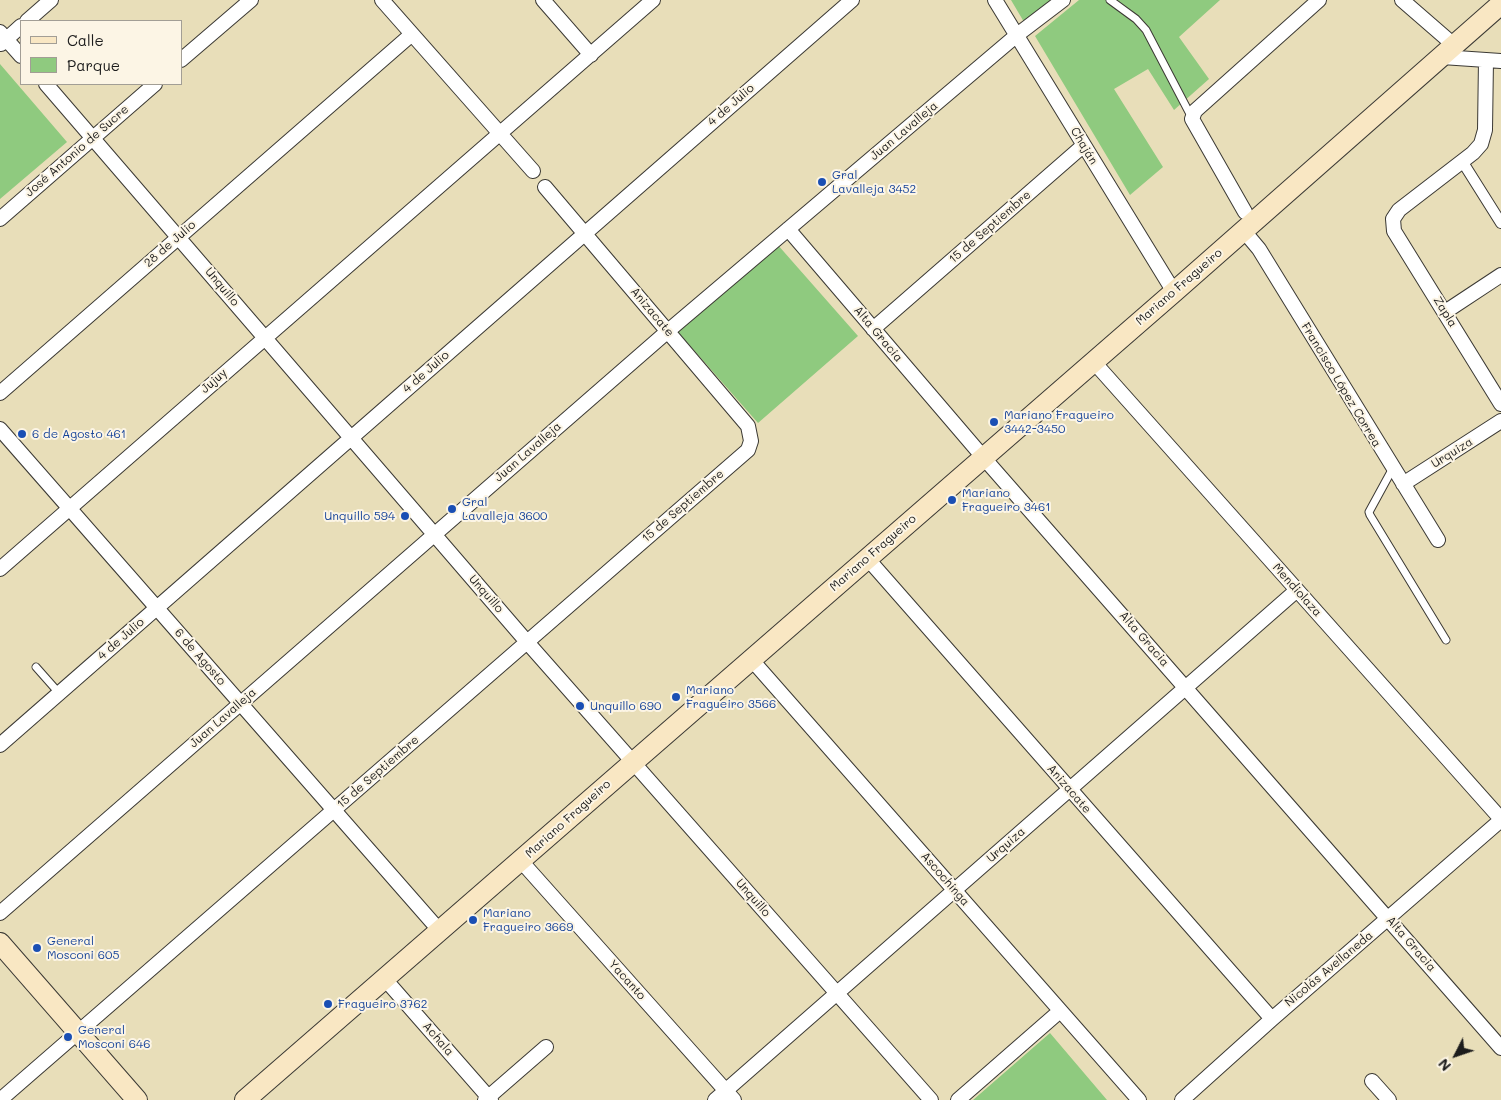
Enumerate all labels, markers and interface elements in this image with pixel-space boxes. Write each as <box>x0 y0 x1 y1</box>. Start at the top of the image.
legend <box>20 20 182 85</box>
text: Calle <box>67 30 104 50</box>
text: Parque <box>67 55 120 75</box>
street label: 4 de Julio <box>705 81 757 129</box>
street label: Juan Lavalleja <box>867 99 941 163</box>
street label: José Antonio de Sucre <box>22 102 132 200</box>
street label: Chaján <box>1067 125 1101 167</box>
place label: Gral Lavalleja 3452 <box>832 168 916 196</box>
marker: Gral Lavalleja 3452 <box>816 176 828 188</box>
street label: 15 de Septiembre <box>946 188 1034 266</box>
street label: 28 de Julio <box>141 218 199 270</box>
street label: Mariano Fragueiro <box>1133 246 1225 328</box>
street label: Unquillo <box>202 265 242 309</box>
street label: Anizacate <box>627 284 677 340</box>
street label: Zapla <box>1430 294 1460 330</box>
street label: Alta Gracia <box>850 303 906 365</box>
street label: Francisco López Correa <box>1298 320 1384 450</box>
street label: 4 de Julio <box>400 348 452 396</box>
street label: Jujuy <box>198 366 230 396</box>
place label: Mariano Fragueiro 3442-3450 <box>1004 408 1114 436</box>
marker: Mariano Fragueiro 3442-3450 <box>988 416 1000 428</box>
street label: Juan Lavalleja <box>492 419 564 485</box>
place label: 6 de Agosto 461 <box>32 427 126 441</box>
marker: 6 de Agosto 461 <box>16 428 28 440</box>
street label: Urquiza <box>1429 435 1475 471</box>
street label: 15 de Septiembre <box>639 467 727 545</box>
place label: Mariano Fragueiro 3461 <box>962 486 1050 514</box>
marker: Mariano Fragueiro 3461 <box>946 494 958 506</box>
place label: Gral Lavalleja 3600 <box>462 495 547 523</box>
marker: Gral Lavalleja 3600 <box>446 503 458 515</box>
place label: Unquillo 594 <box>324 509 395 523</box>
marker: Unquillo 594 <box>399 510 411 522</box>
street label: Mariano Fragueiro <box>827 512 919 594</box>
street label: Mendiolaza <box>1269 560 1325 620</box>
street label: Unquillo <box>466 572 506 616</box>
street label: Alta Gracia <box>1116 608 1172 670</box>
street label: 4 de Julio <box>95 615 147 663</box>
street label: 6 de Agosto <box>171 626 229 688</box>
place label: Mariano Fragueiro 3566 <box>686 683 776 711</box>
street label: Juan Lavalleja <box>187 685 259 751</box>
marker: Mariano Fragueiro 3566 <box>670 691 682 703</box>
place label: Unquillo 690 <box>590 699 661 713</box>
marker: Unquillo 690 <box>574 700 586 712</box>
street label: 15 de Septiembre <box>334 733 422 811</box>
street label: Anizacate <box>1044 762 1094 816</box>
street label: Mariano Fragueiro <box>522 777 614 861</box>
street label: Urquiza <box>984 824 1028 866</box>
street label: Ascochinga <box>918 849 972 909</box>
street label: Unquillo <box>733 876 773 920</box>
place label: Mariano Fragueiro 3669 <box>483 906 573 934</box>
street label: Alta Gracia <box>1383 913 1439 975</box>
marker: Mariano Fragueiro 3669 <box>467 914 479 926</box>
street label: Nicolás Avellaneda <box>1282 928 1376 1010</box>
place label: General Mosconi 605 <box>47 934 119 962</box>
marker: General Mosconi 605 <box>31 942 43 954</box>
street label: Yacanto <box>605 957 649 1003</box>
place label: Fragueiro 3762 <box>338 997 427 1011</box>
marker: Fragueiro 3762 <box>322 998 334 1010</box>
street label: Achala <box>419 1019 457 1059</box>
place label: General Mosconi 646 <box>78 1023 150 1051</box>
north arrow <box>1431 1030 1481 1080</box>
marker: General Mosconi 646 <box>62 1031 74 1043</box>
text: N <box>1434 1055 1455 1075</box>

